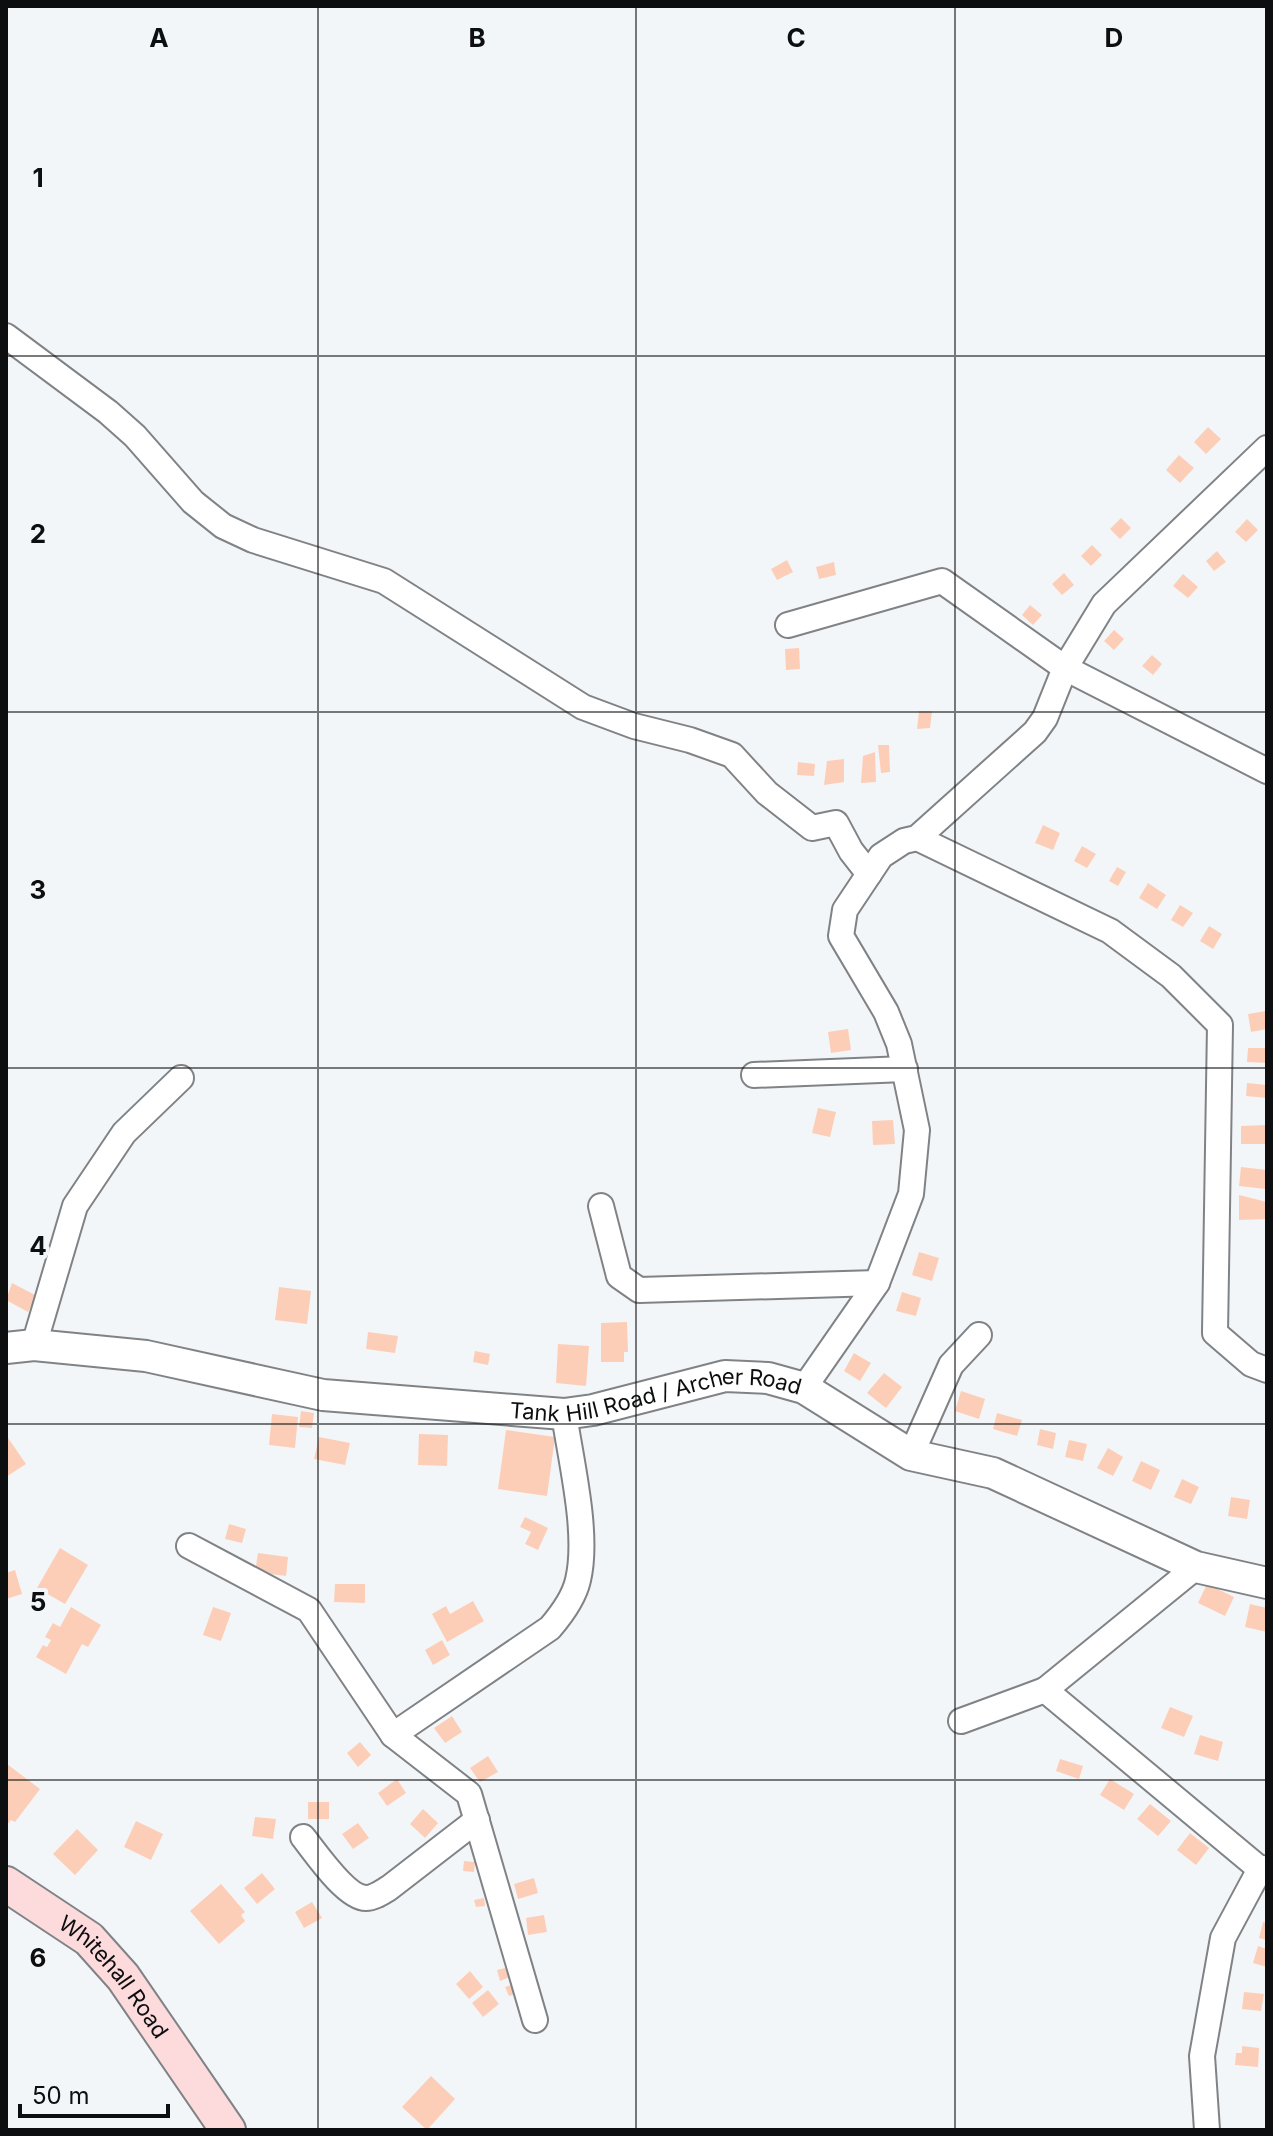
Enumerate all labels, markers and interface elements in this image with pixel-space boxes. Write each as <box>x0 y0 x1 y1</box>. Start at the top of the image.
text: A <box>149 22 169 53</box>
text: B <box>468 22 486 53</box>
text: C <box>786 22 806 53</box>
text: D <box>1105 22 1123 53</box>
text: 1 <box>32 162 44 193</box>
text: 2 <box>30 518 46 549</box>
text: 3 <box>30 874 46 905</box>
text: 4 <box>29 1230 47 1261</box>
street label: Tank Hill Road / Archer Road <box>509 1363 805 1427</box>
text: 5 <box>30 1586 46 1617</box>
street label: Whitehall Road <box>54 1910 174 2043</box>
text: 6 <box>30 1942 46 1973</box>
scale bar <box>20 2068 168 2118</box>
text: 50 m <box>32 2081 90 2110</box>

